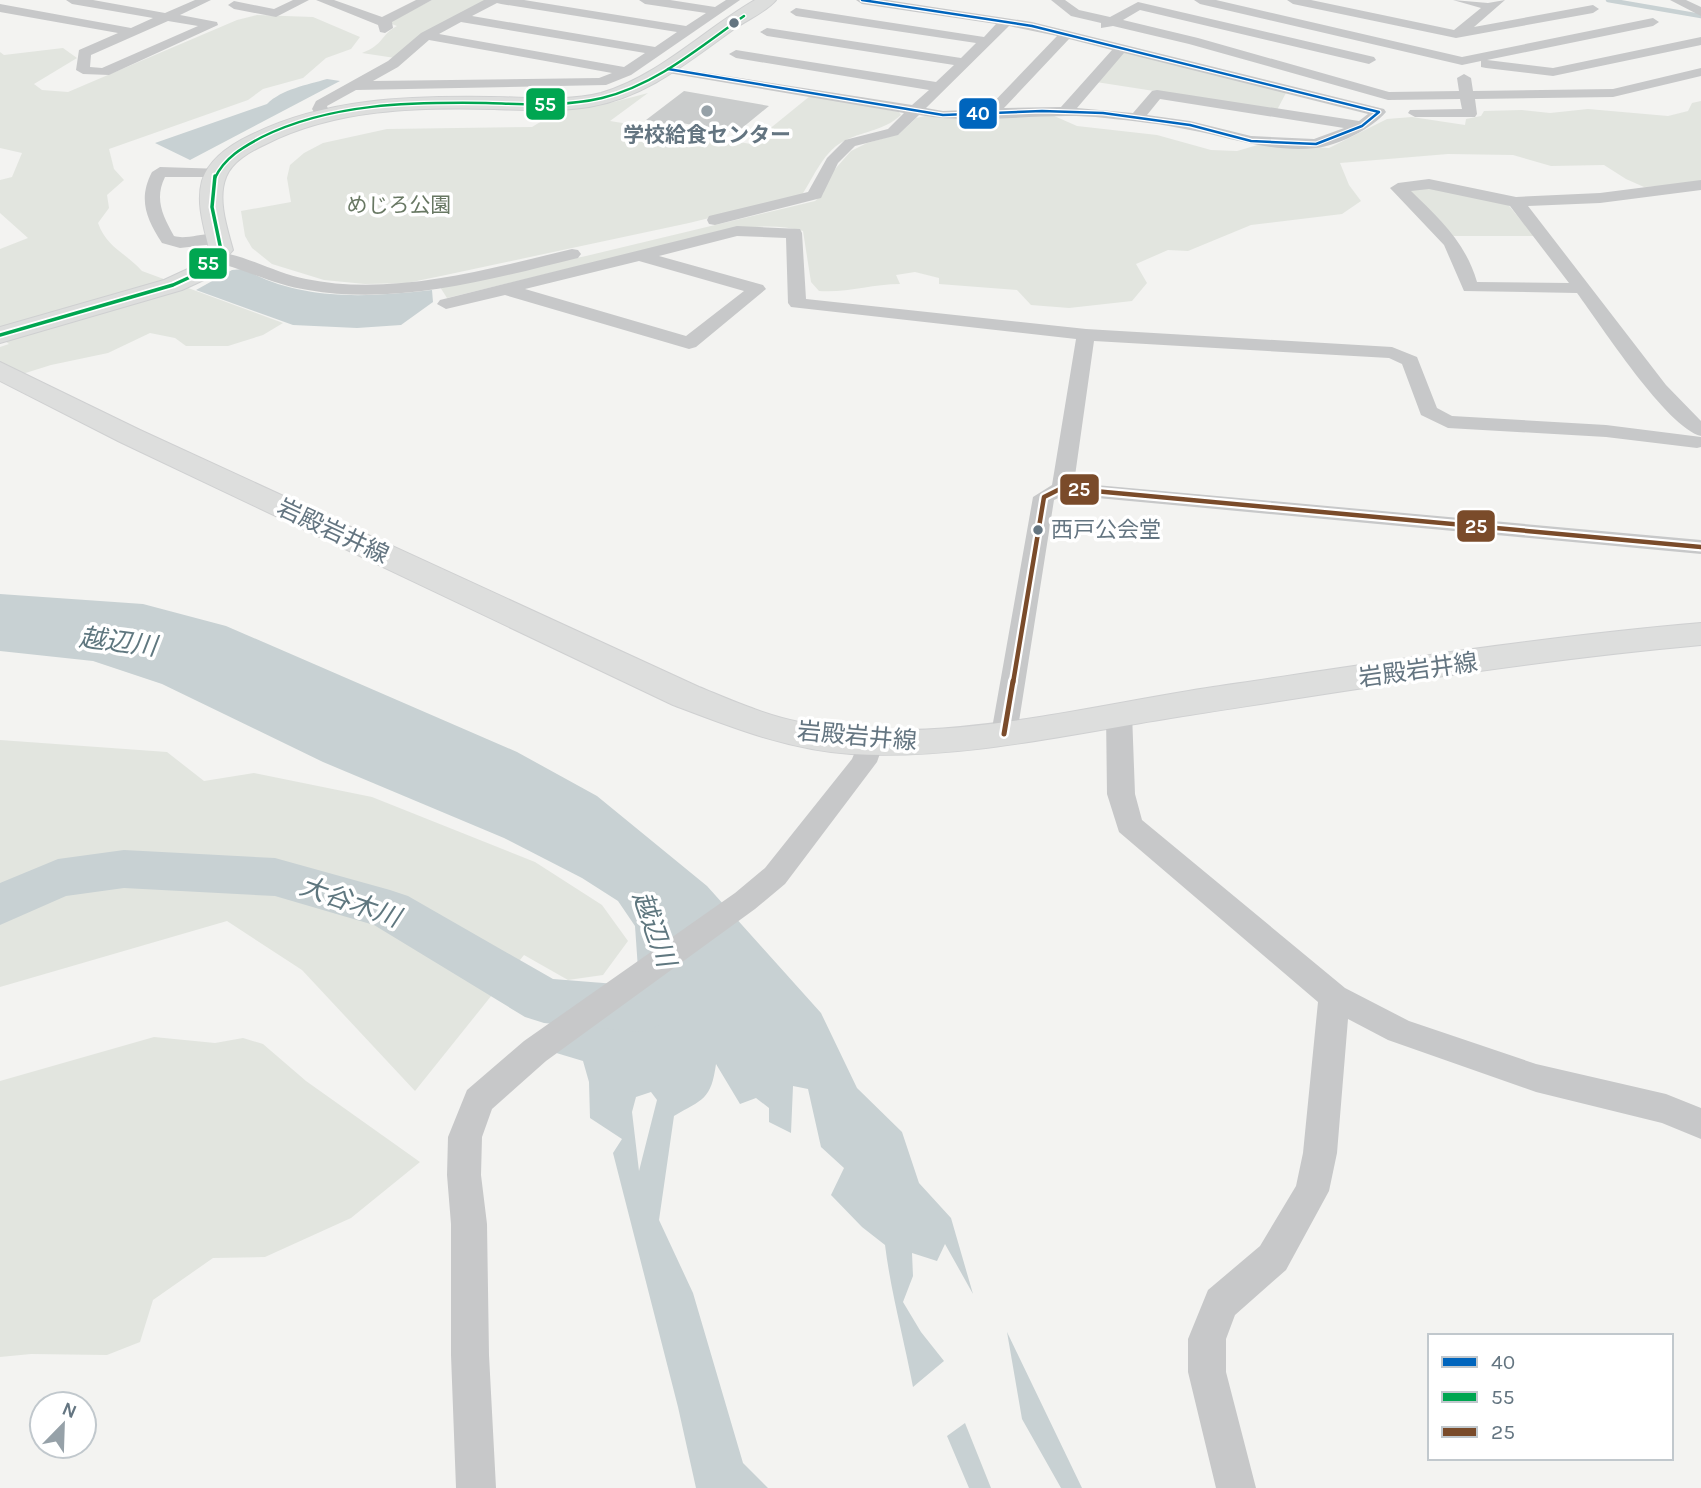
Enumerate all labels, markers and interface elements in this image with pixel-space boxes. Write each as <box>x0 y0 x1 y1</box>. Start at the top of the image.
unlabelled marker <box>727 16 741 30</box>
line badge: 55 <box>525 87 566 121</box>
text: 55 <box>534 94 556 116</box>
line badge: 40 <box>958 97 998 130</box>
marker: 学校給食センター <box>699 103 715 119</box>
text: 40 <box>966 103 990 125</box>
place label: 学校給食センター <box>623 123 791 147</box>
park label: めじろ公園 <box>347 193 452 217</box>
line badge: 55 <box>188 247 228 280</box>
text: 55 <box>197 253 219 275</box>
line badge: 25 <box>1059 473 1100 506</box>
text: 25 <box>1068 479 1090 501</box>
street label: 岩殿岩井線 <box>273 493 393 569</box>
line badge: 25 <box>1456 509 1496 543</box>
text: 25 <box>1465 516 1487 538</box>
place label: 西戸公会堂 <box>1051 517 1161 543</box>
marker: 西戸公会堂 <box>1031 523 1045 537</box>
water label: 越辺川 <box>77 622 162 663</box>
street label: 岩殿岩井線 <box>1357 648 1479 692</box>
street label: 岩殿岩井線 <box>796 717 918 755</box>
water label: 大谷木川 <box>296 870 407 935</box>
water label: 越辺川 <box>626 887 683 974</box>
legend <box>1428 1334 1673 1460</box>
text: 40 <box>1491 1350 1515 1374</box>
text: 55 <box>1491 1385 1515 1409</box>
north arrow <box>28 1390 98 1460</box>
text: N <box>59 1397 80 1423</box>
text: 25 <box>1491 1420 1515 1444</box>

